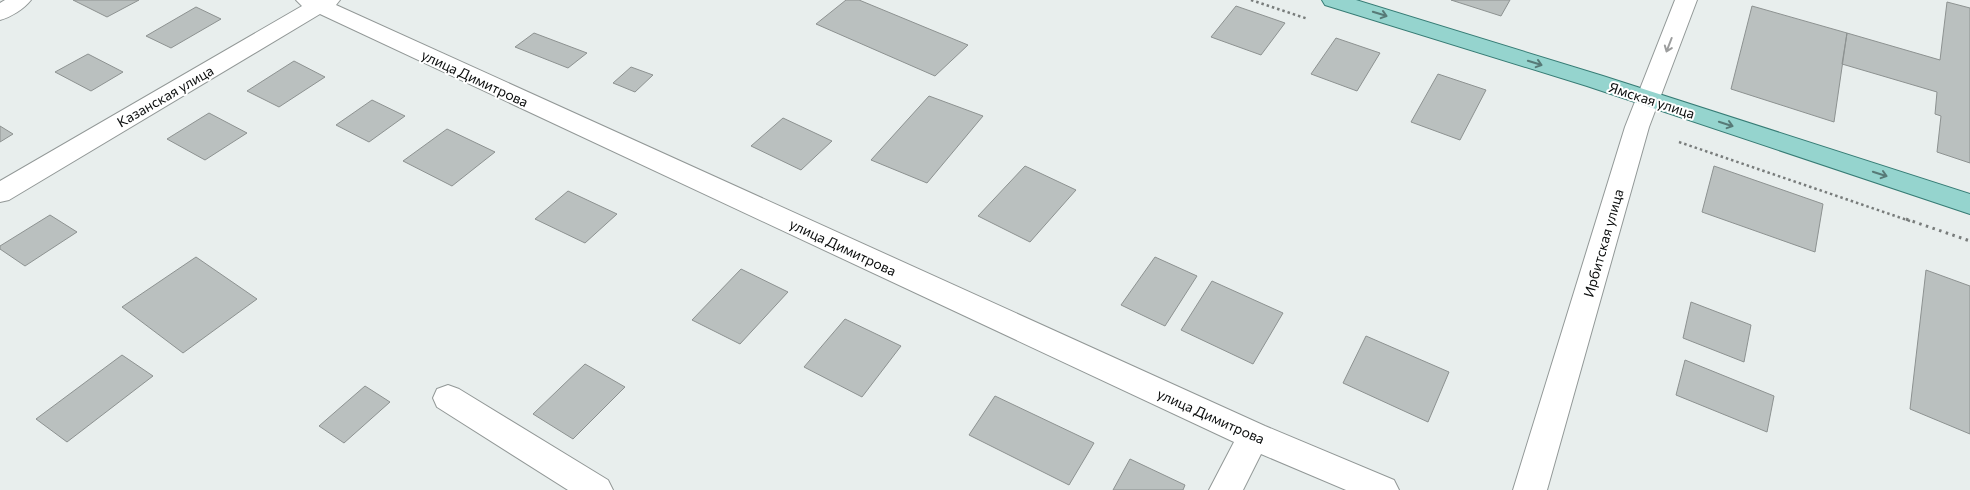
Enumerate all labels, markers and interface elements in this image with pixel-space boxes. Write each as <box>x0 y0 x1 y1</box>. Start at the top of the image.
one-way arrow <box>1371 10 1387 20</box>
one-way arrow <box>1663 38 1672 53</box>
street label: улица Димитрова <box>419 46 531 110</box>
one-way arrow <box>1527 58 1543 68</box>
street label: Казанская улица <box>114 61 216 131</box>
street label: Ямская улица <box>1607 78 1697 122</box>
one-way arrow <box>1717 119 1733 129</box>
one-way arrow <box>1872 170 1887 179</box>
street label: Ирбитская улица <box>1579 187 1627 299</box>
street label: улица Димитрова <box>787 215 899 279</box>
street label: улица Димитрова <box>1155 385 1267 447</box>

